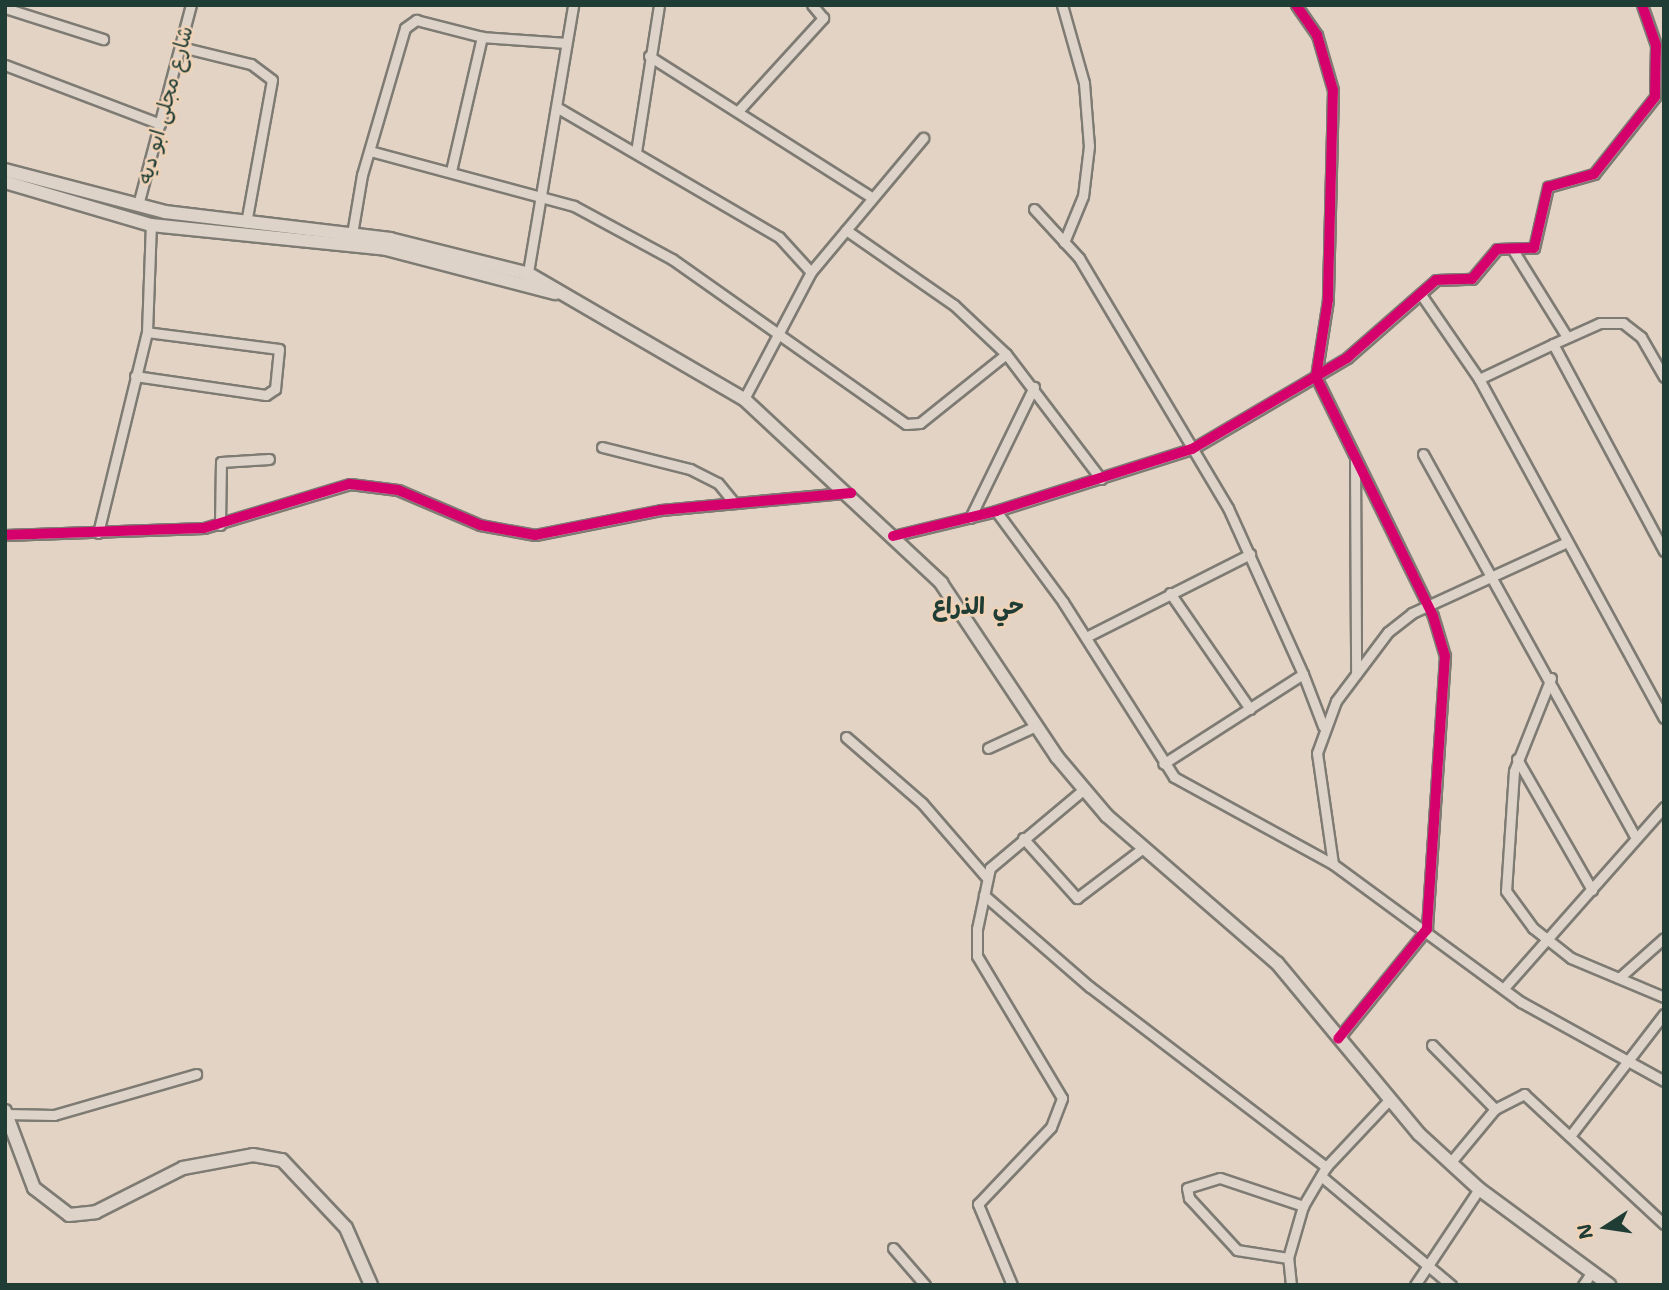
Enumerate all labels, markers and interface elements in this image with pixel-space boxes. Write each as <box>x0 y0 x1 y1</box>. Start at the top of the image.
street label: شارع مجلى ابو ديه <box>132 23 198 187</box>
district label: حي الذراع <box>932 592 1024 620</box>
north arrow <box>1571 1192 1641 1262</box>
text: N <box>1571 1222 1599 1241</box>

